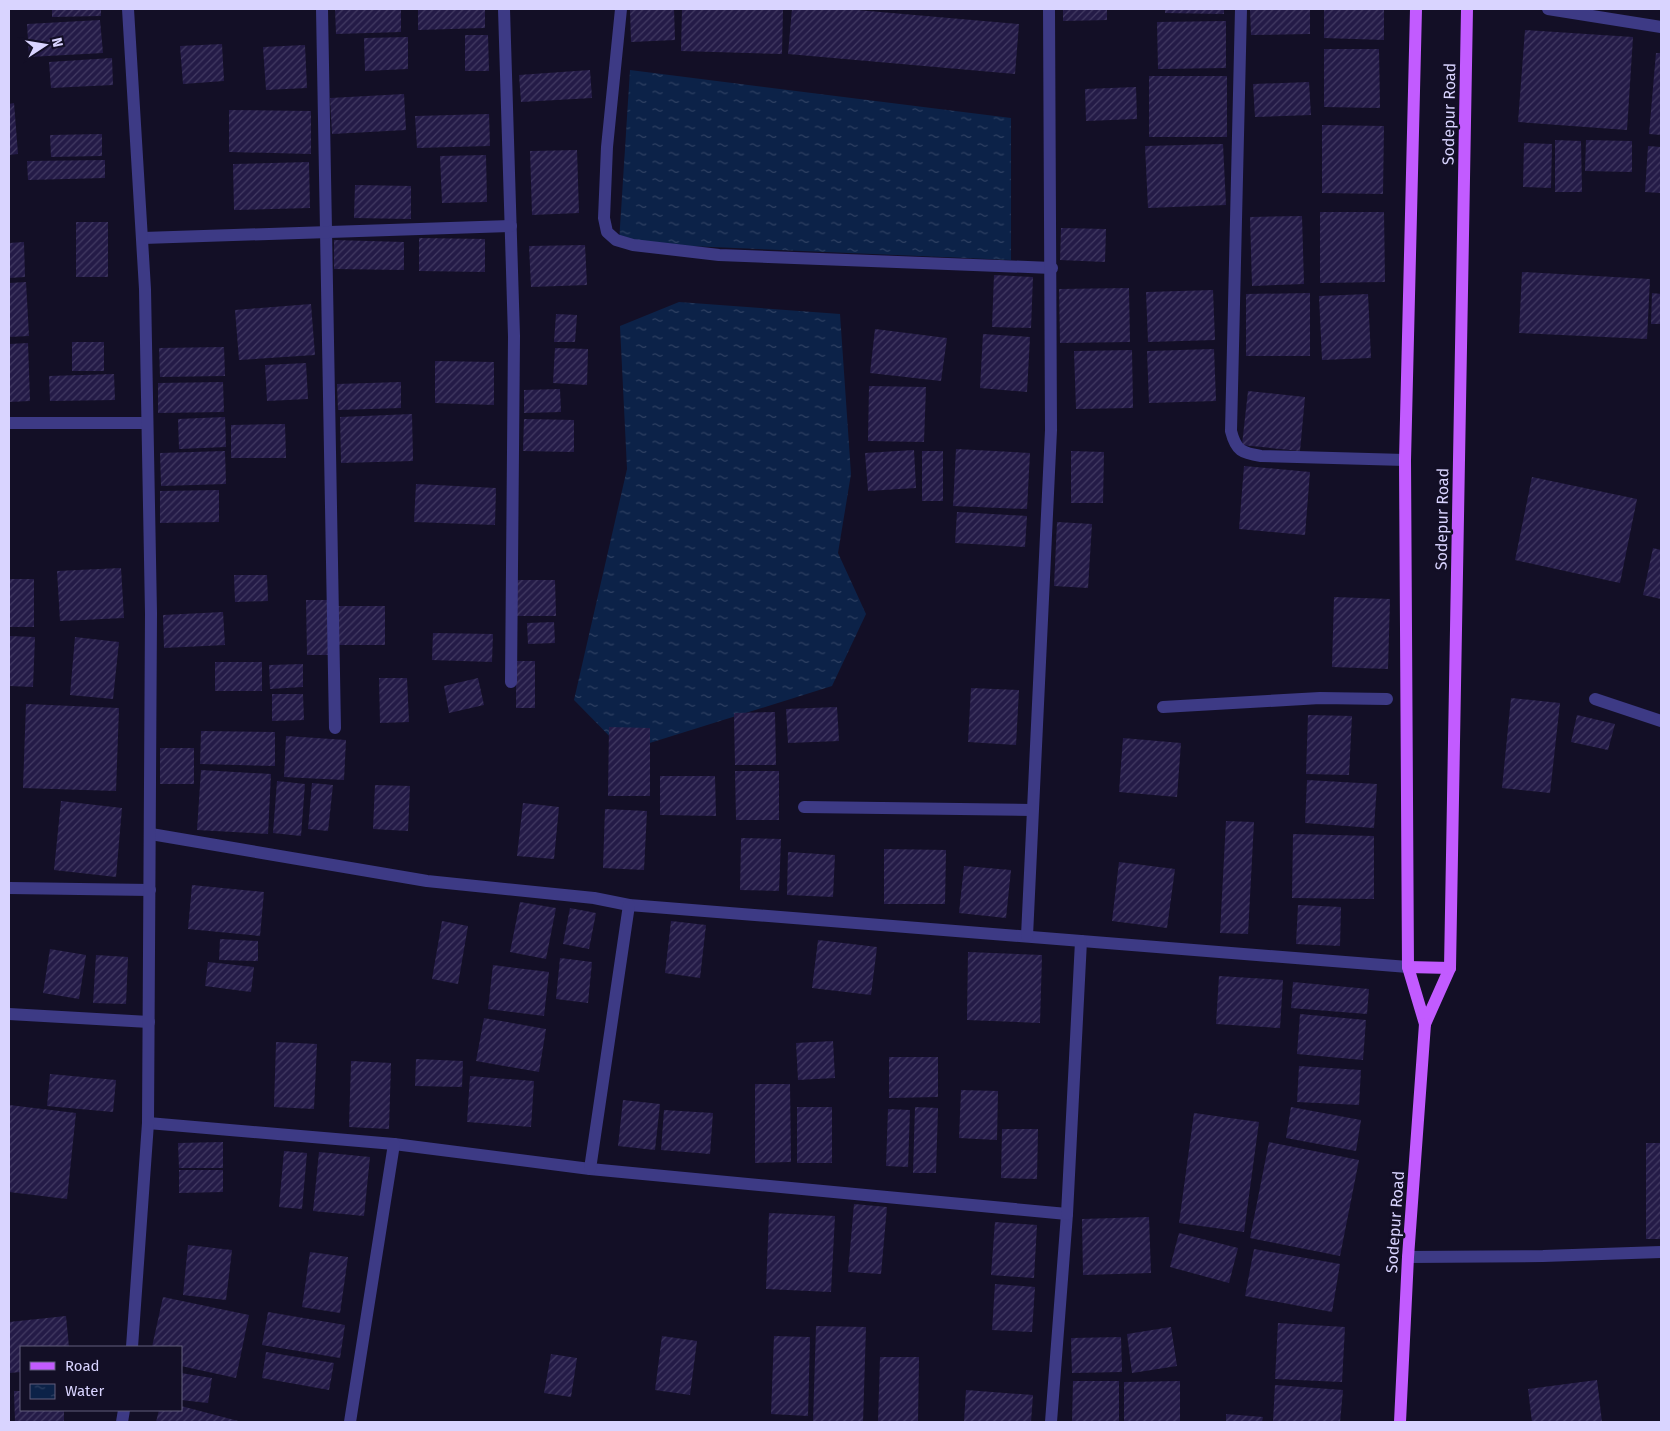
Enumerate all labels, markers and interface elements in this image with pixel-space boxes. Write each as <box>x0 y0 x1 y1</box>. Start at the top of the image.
north arrow <box>20 20 70 70</box>
text: N <box>48 36 67 49</box>
street label: Sodepur Road <box>1439 63 1459 165</box>
street label: Sodepur Road <box>1432 468 1452 570</box>
street label: Sodepur Road <box>1382 1170 1408 1274</box>
legend <box>20 1346 182 1411</box>
text: Road <box>65 1357 100 1375</box>
text: Water <box>65 1382 104 1400</box>

